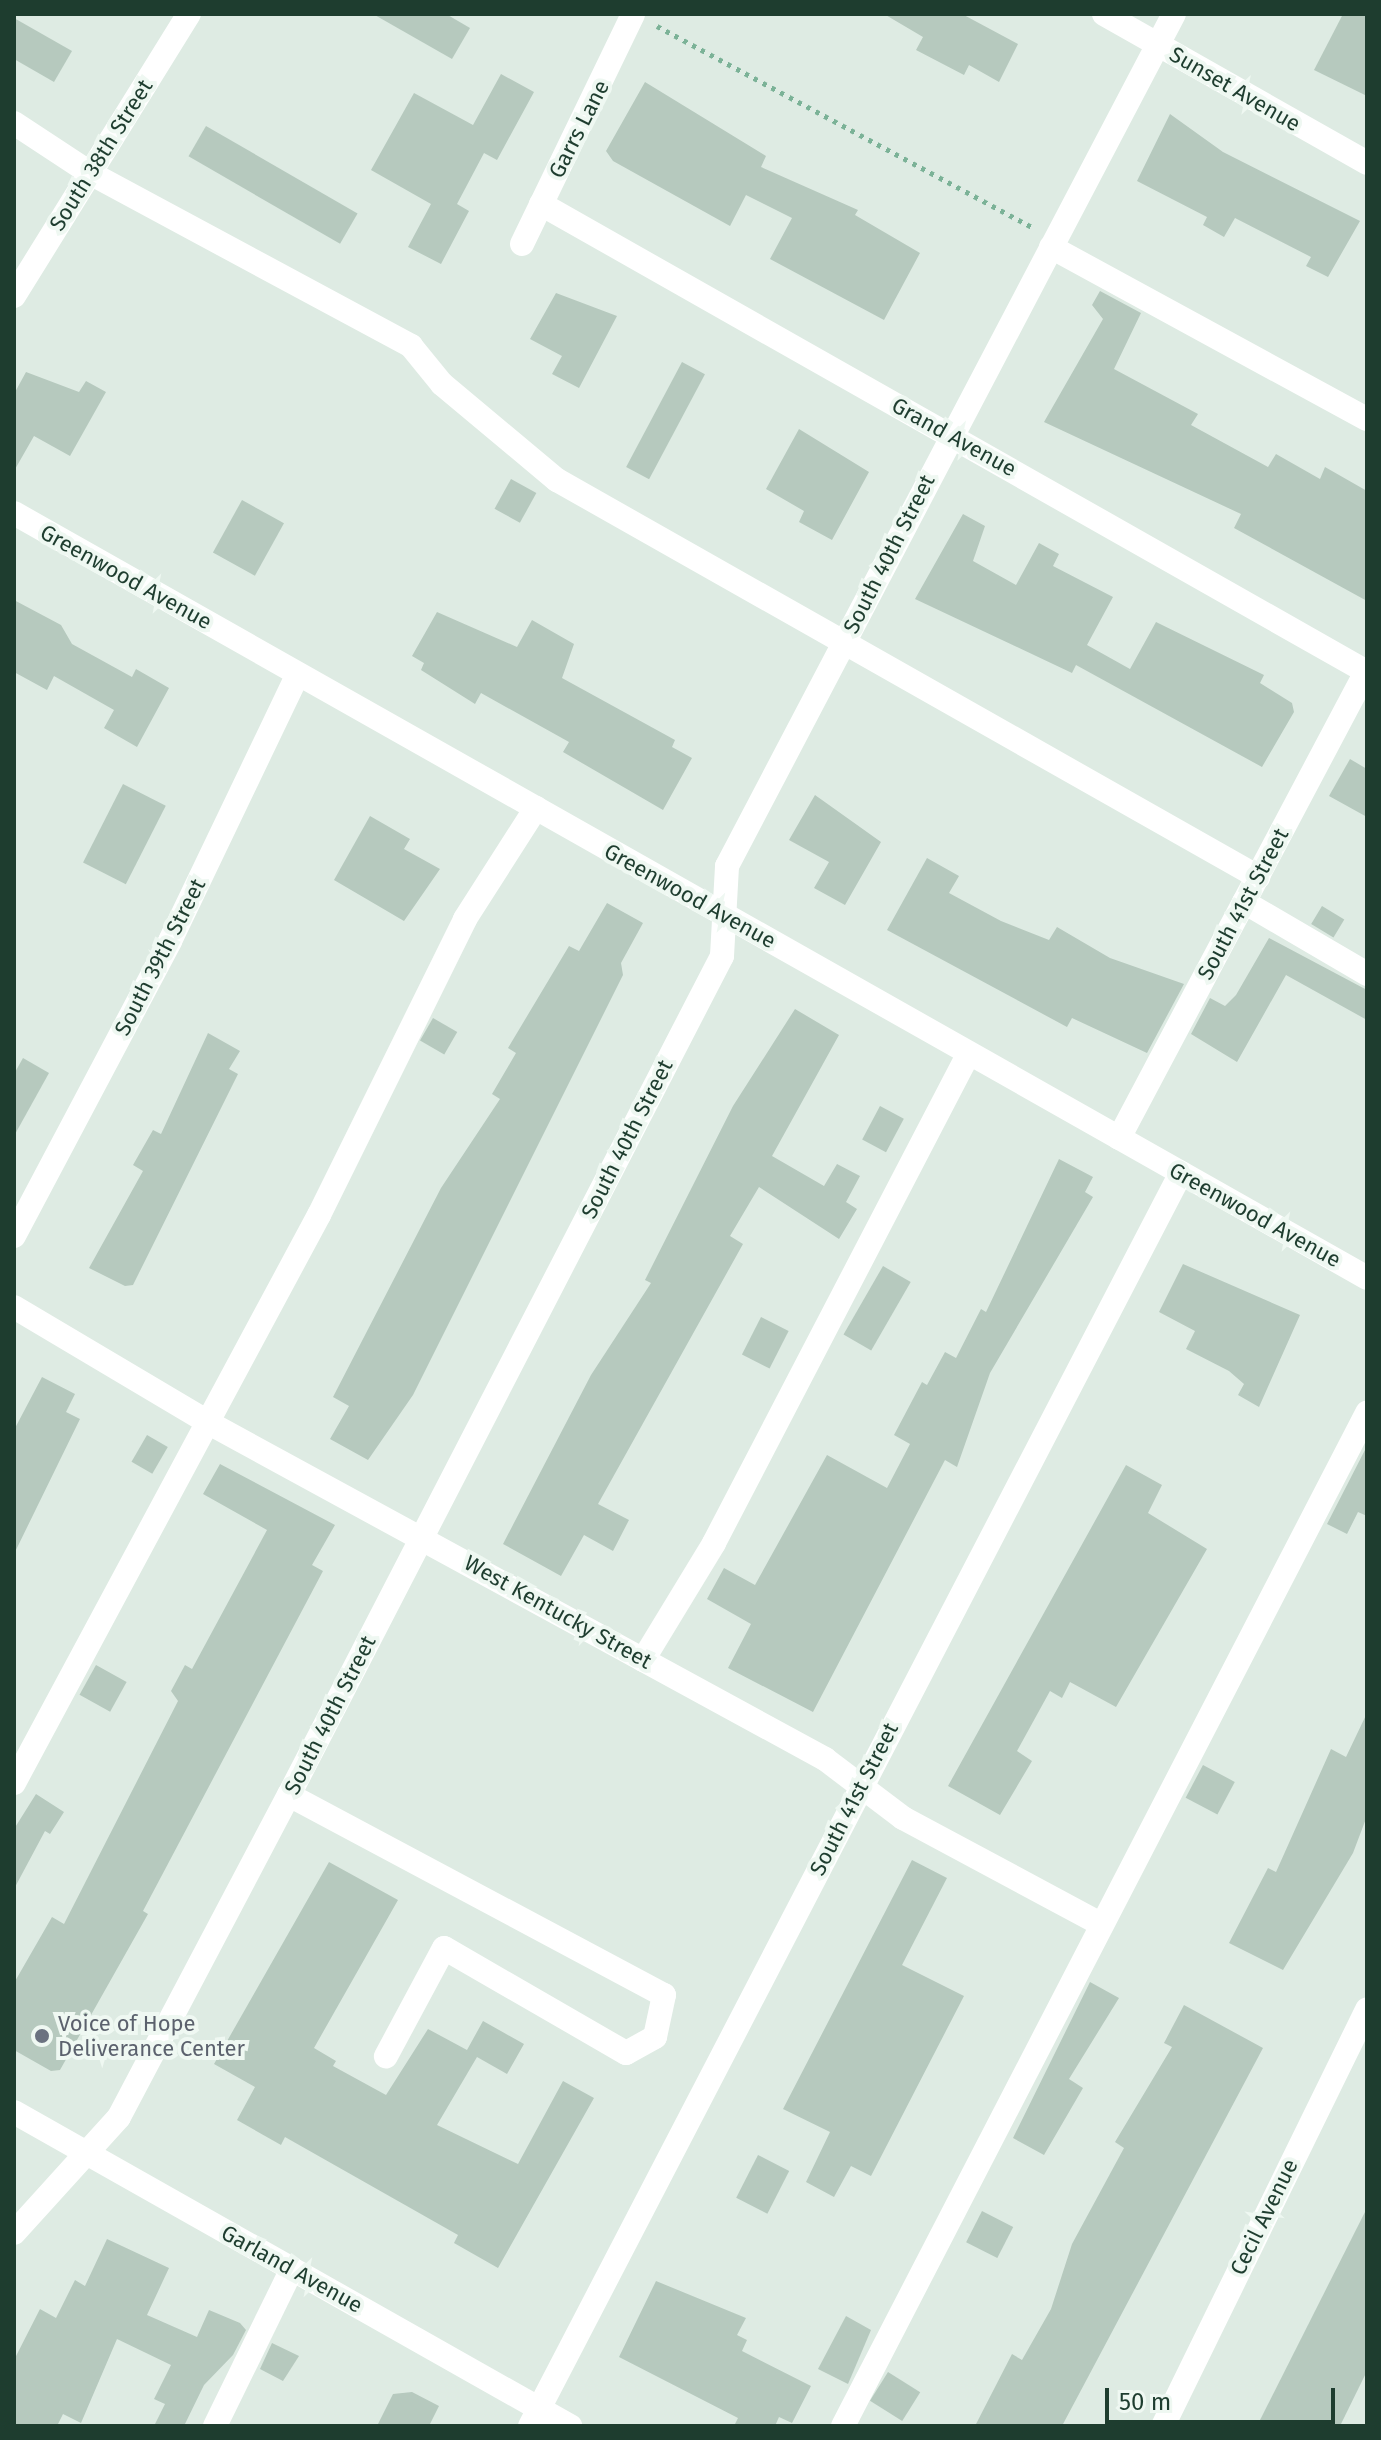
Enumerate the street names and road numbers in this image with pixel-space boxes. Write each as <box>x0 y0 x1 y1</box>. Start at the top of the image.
street label: Sunset Avenue <box>1165 41 1305 137</box>
street label: South 38th Street <box>44 74 158 236</box>
street label: Garrs Lane <box>543 76 615 182</box>
street label: Grand Avenue <box>887 392 1021 482</box>
street label: South 40th Street <box>838 470 940 638</box>
street label: Greenwood Avenue <box>36 519 216 635</box>
street label: South 41st Street <box>1192 824 1294 984</box>
street label: Greenwood Avenue <box>600 838 780 954</box>
street label: South 39th Street <box>109 874 211 1040</box>
street label: South 40th Street <box>576 1055 678 1223</box>
street label: Greenwood Avenue <box>1165 1157 1345 1273</box>
street label: West Kentucky Street <box>460 1549 656 1675</box>
street label: South 40th Street <box>279 1631 381 1799</box>
street label: South 41st Street <box>804 1718 904 1880</box>
street label: Cecil Avenue <box>1225 2155 1303 2279</box>
street label: Garland Avenue <box>217 2219 367 2319</box>

